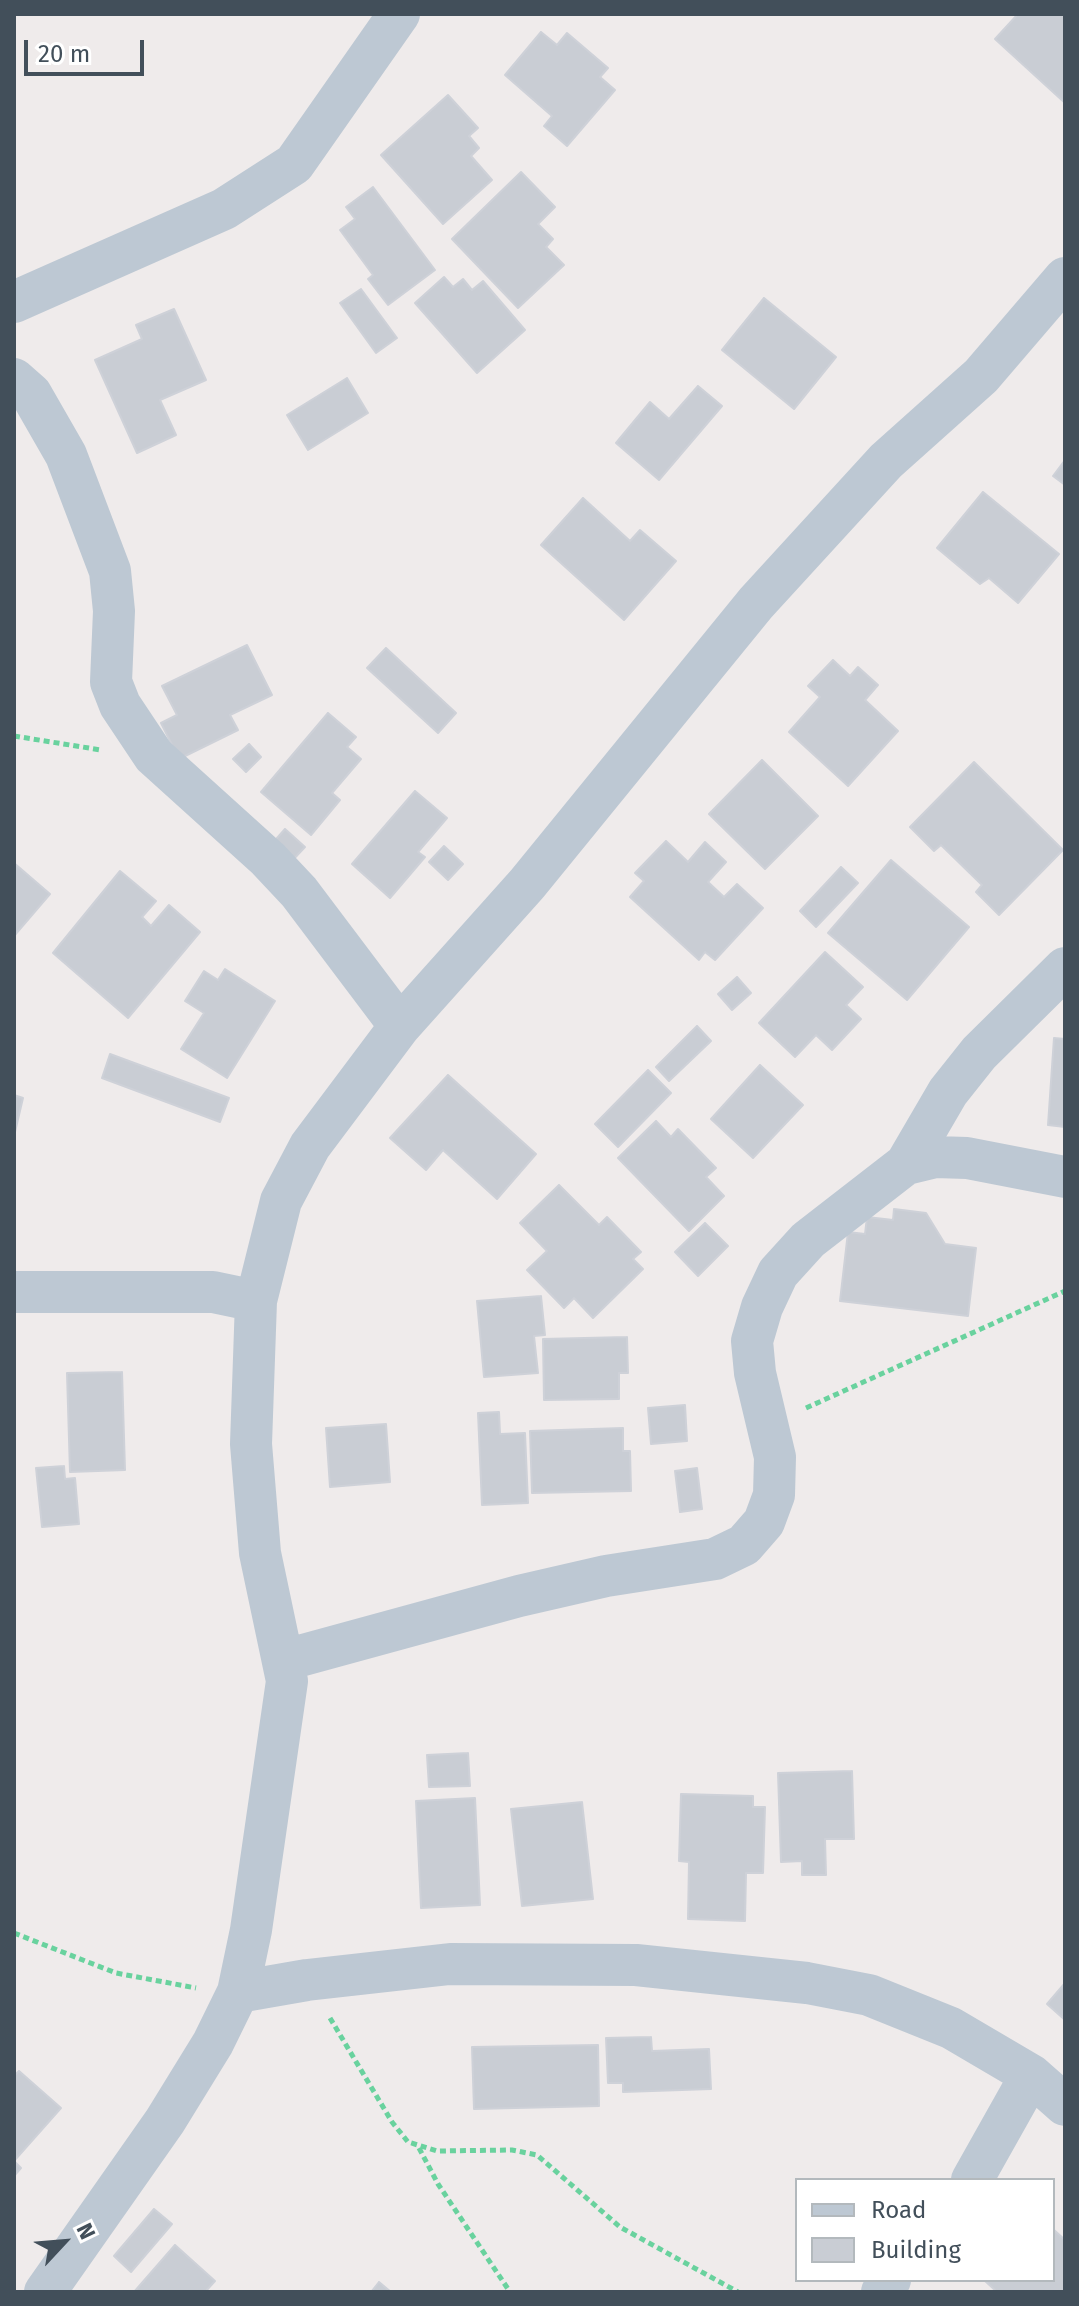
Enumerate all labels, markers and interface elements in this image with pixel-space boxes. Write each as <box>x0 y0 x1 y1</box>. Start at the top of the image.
scale bar <box>28 24 148 74</box>
text: 20 m <box>38 40 90 68</box>
legend <box>795 2178 1055 2282</box>
text: Road <box>871 2196 926 2224</box>
north arrow <box>24 2202 104 2282</box>
text: N <box>71 2219 101 2244</box>
text: Building <box>871 2236 961 2264</box>

